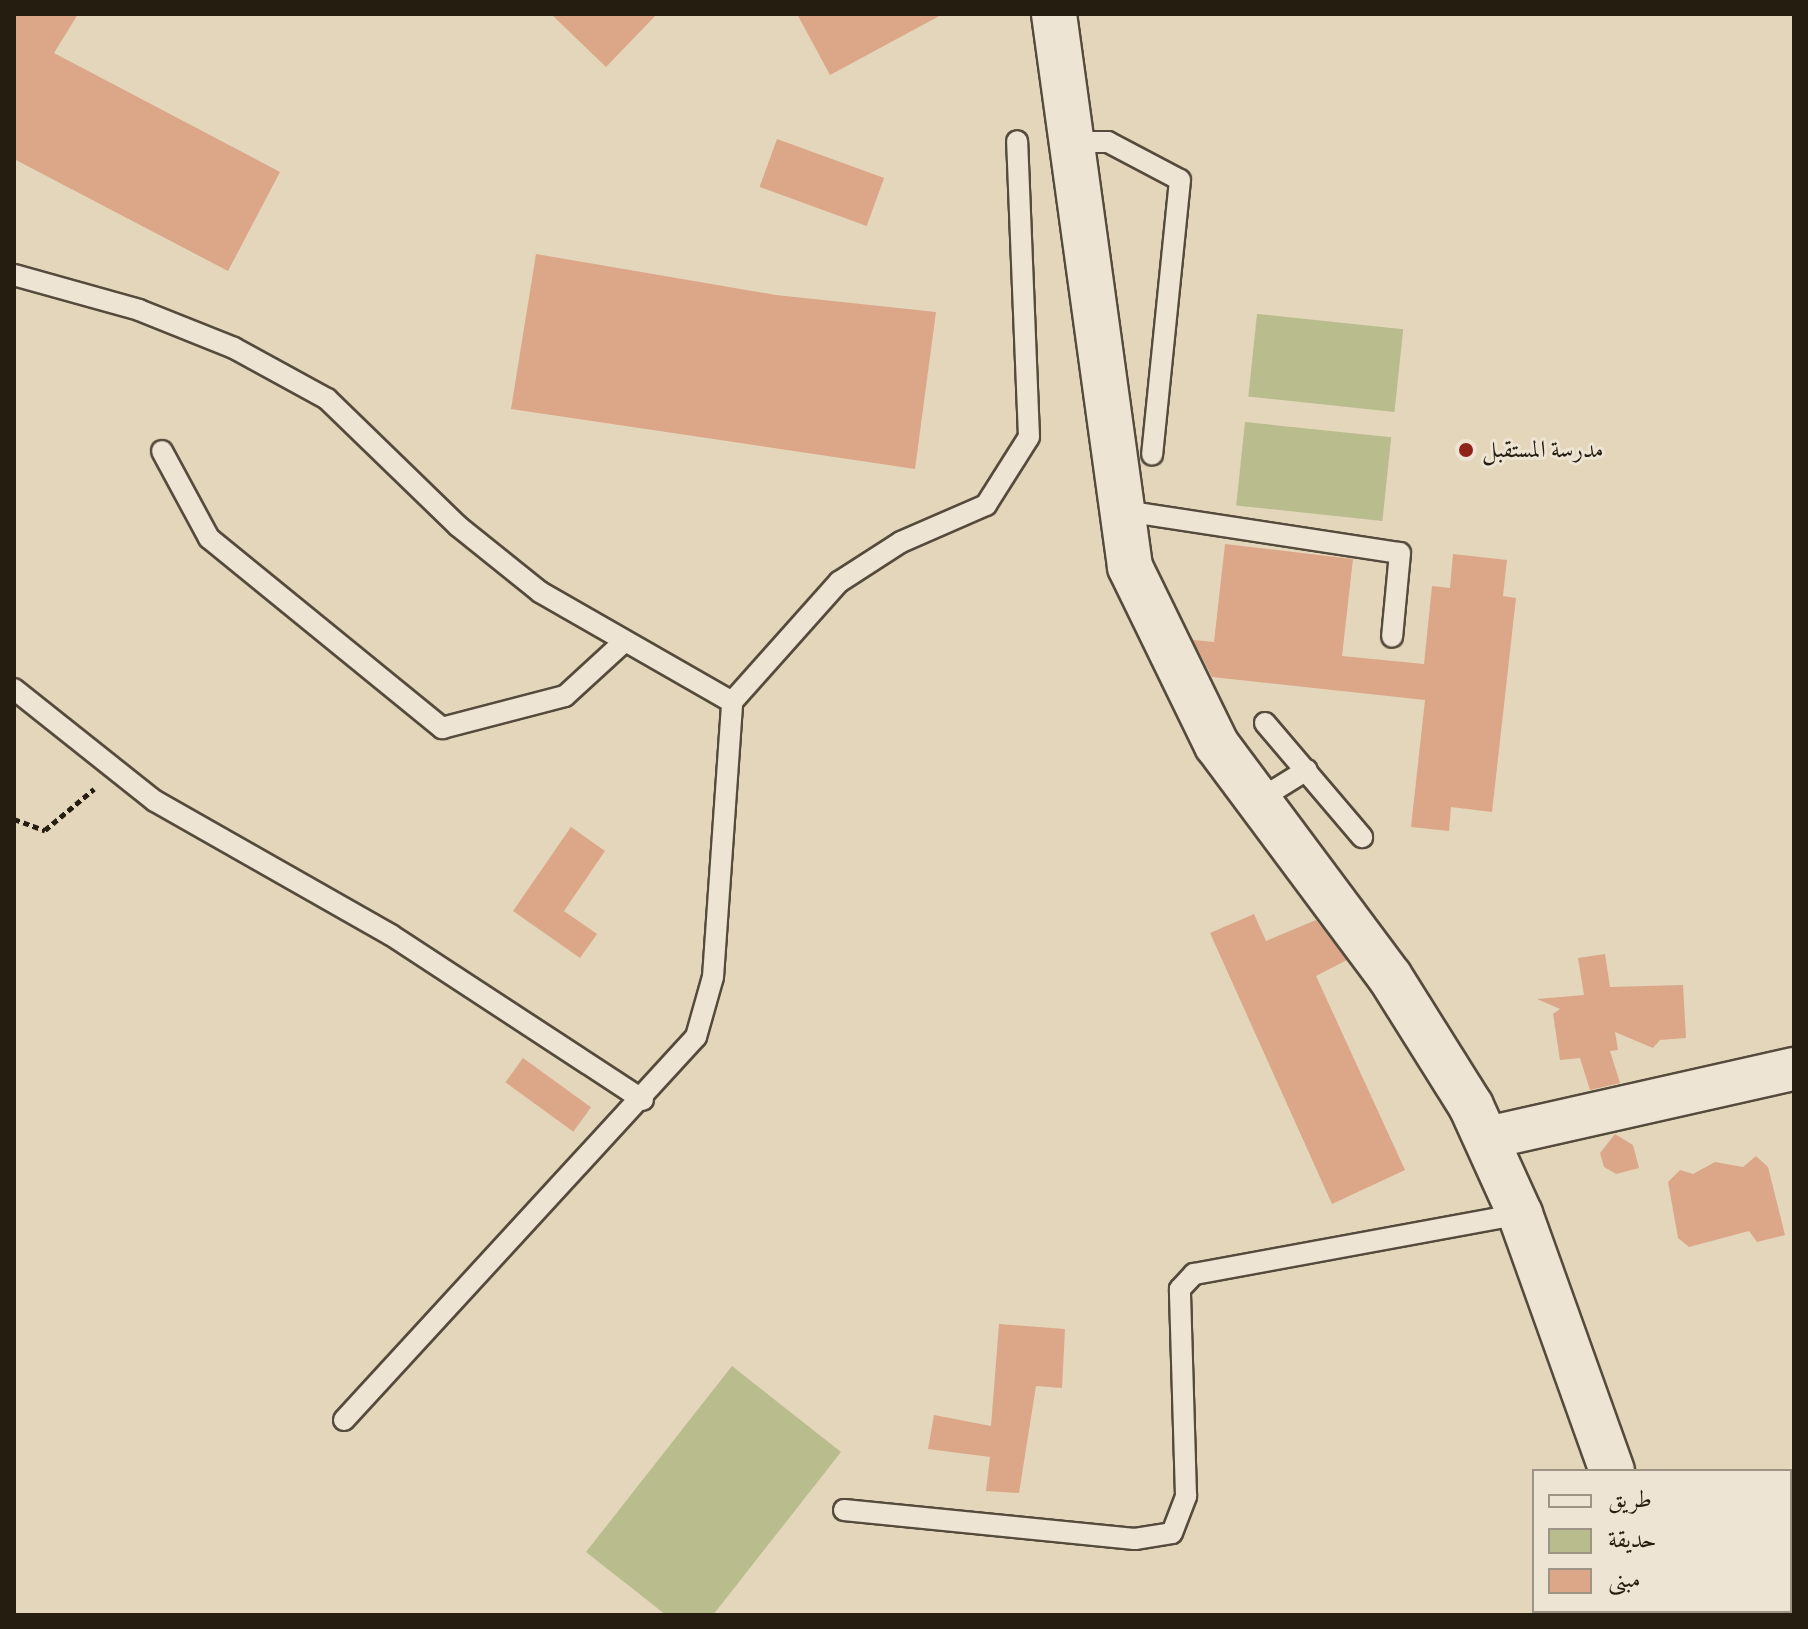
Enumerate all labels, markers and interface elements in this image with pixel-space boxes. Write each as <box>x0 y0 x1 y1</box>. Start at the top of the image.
place label: مدرسة المستقبل <box>1482 436 1604 464</box>
marker: مدرسة المستقبل <box>1457 441 1475 459</box>
legend <box>1532 1469 1792 1613</box>
text: طريق <box>1608 1485 1652 1513</box>
text: حديقة <box>1608 1525 1657 1553</box>
text: مبنى <box>1608 1565 1641 1593</box>

